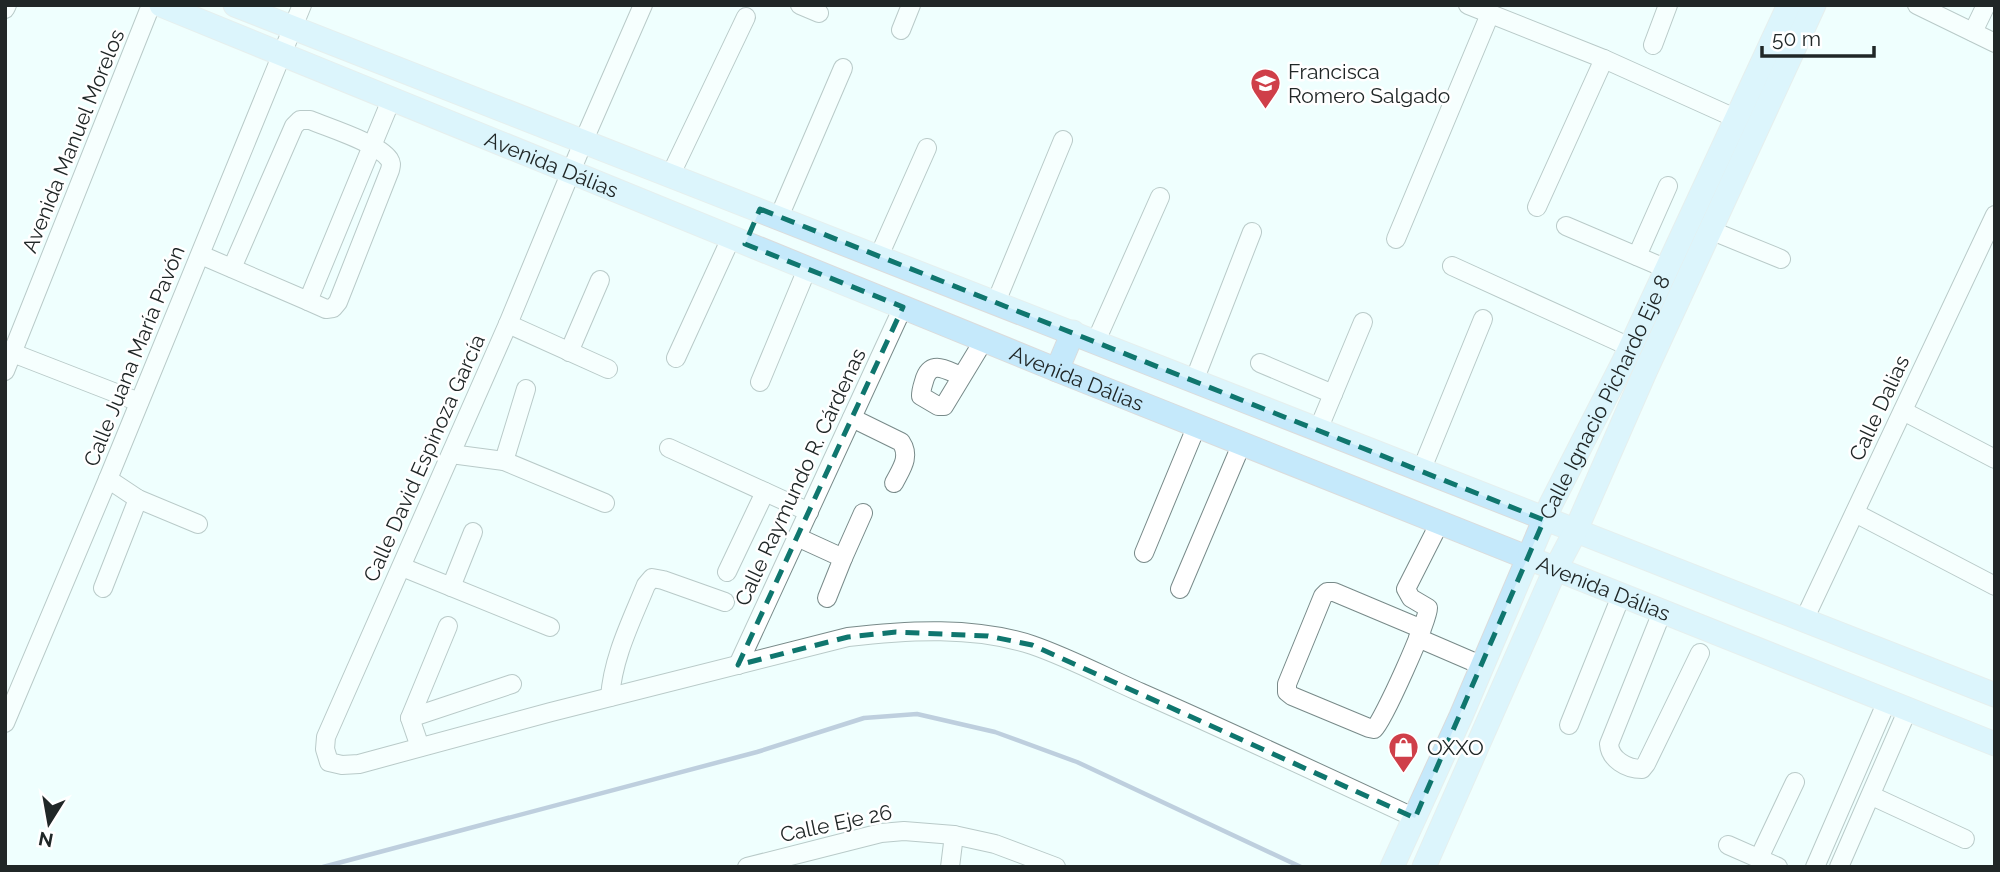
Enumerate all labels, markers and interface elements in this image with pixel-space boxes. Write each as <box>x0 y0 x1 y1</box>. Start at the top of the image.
scale bar <box>1762 14 1874 58</box>
street label: Avenida Manuel Morelos <box>17 26 129 256</box>
text: 50 m <box>1772 26 1821 51</box>
place label: Francisca Romero Salgado <box>1288 59 1450 108</box>
school or university icon: Francisca Romero Salgado <box>1248 66 1282 110</box>
street label: Avenida Dálias <box>481 126 622 203</box>
street label: Calle Juana María Pavón <box>78 242 190 470</box>
street label: Calle Ignacio Pichardo Eje 8 <box>1534 271 1675 523</box>
street label: Calle David Espinoza García <box>358 330 490 586</box>
street label: Avenida Dálias <box>1007 340 1147 416</box>
street label: Calle Raymundo R. Cárdenas <box>729 344 871 610</box>
street label: Calle Dalias <box>1844 351 1914 465</box>
street label: Avenida Dálias <box>1533 550 1674 626</box>
shop icon: OXXO <box>1387 730 1421 774</box>
place label: OXXO <box>1427 735 1484 760</box>
north arrow <box>14 788 84 858</box>
street label: Calle Eje 26 <box>778 799 894 847</box>
text: N <box>37 828 55 852</box>

